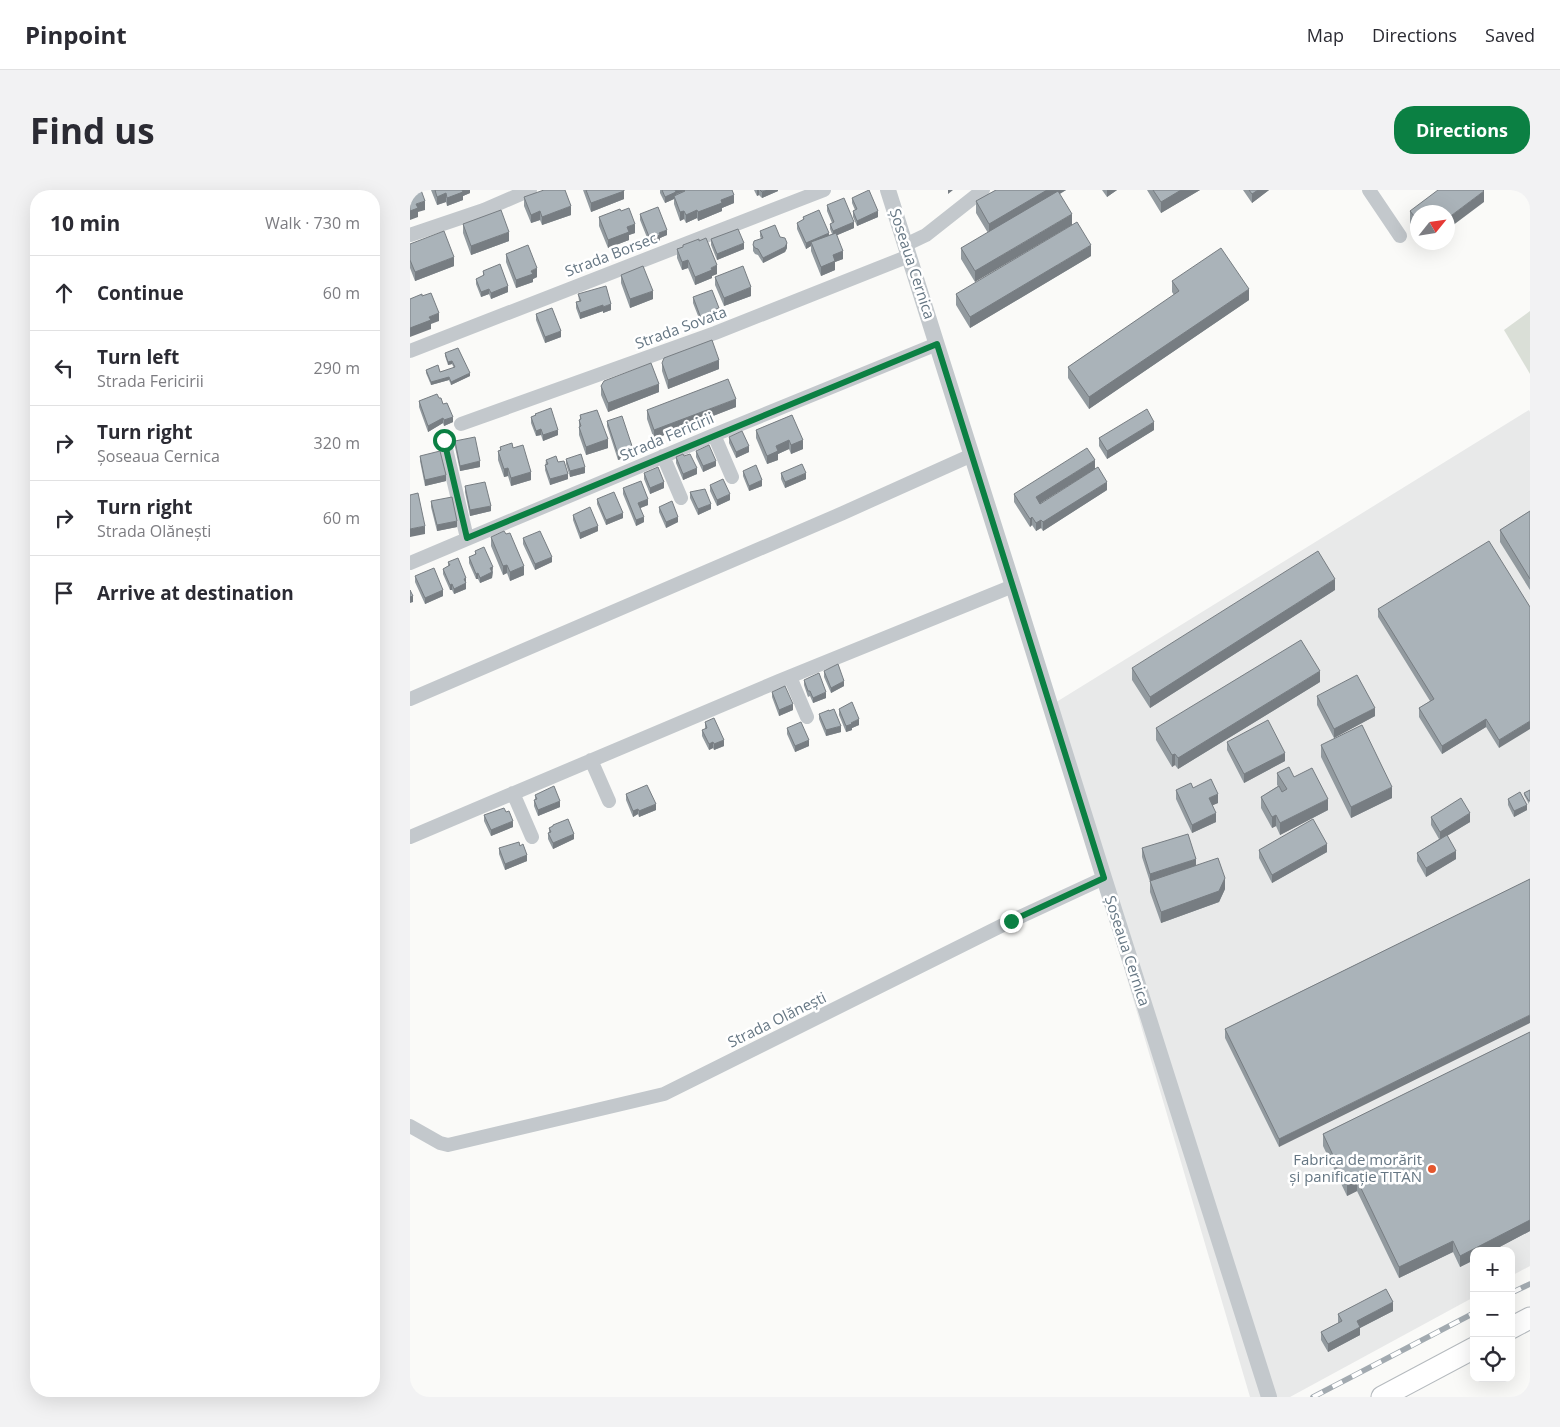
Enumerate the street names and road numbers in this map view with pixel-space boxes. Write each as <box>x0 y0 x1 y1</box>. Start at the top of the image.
street label: Șoseaua Cernica <box>886 206 940 322</box>
street label: Strada Borsec <box>562 227 660 281</box>
street label: Strada Sovata <box>632 301 729 353</box>
street label: Strada Fericirii <box>617 407 717 465</box>
street label: Șoseaua Cernica <box>1101 893 1155 1009</box>
street label: Strada Olănești <box>724 987 829 1052</box>

